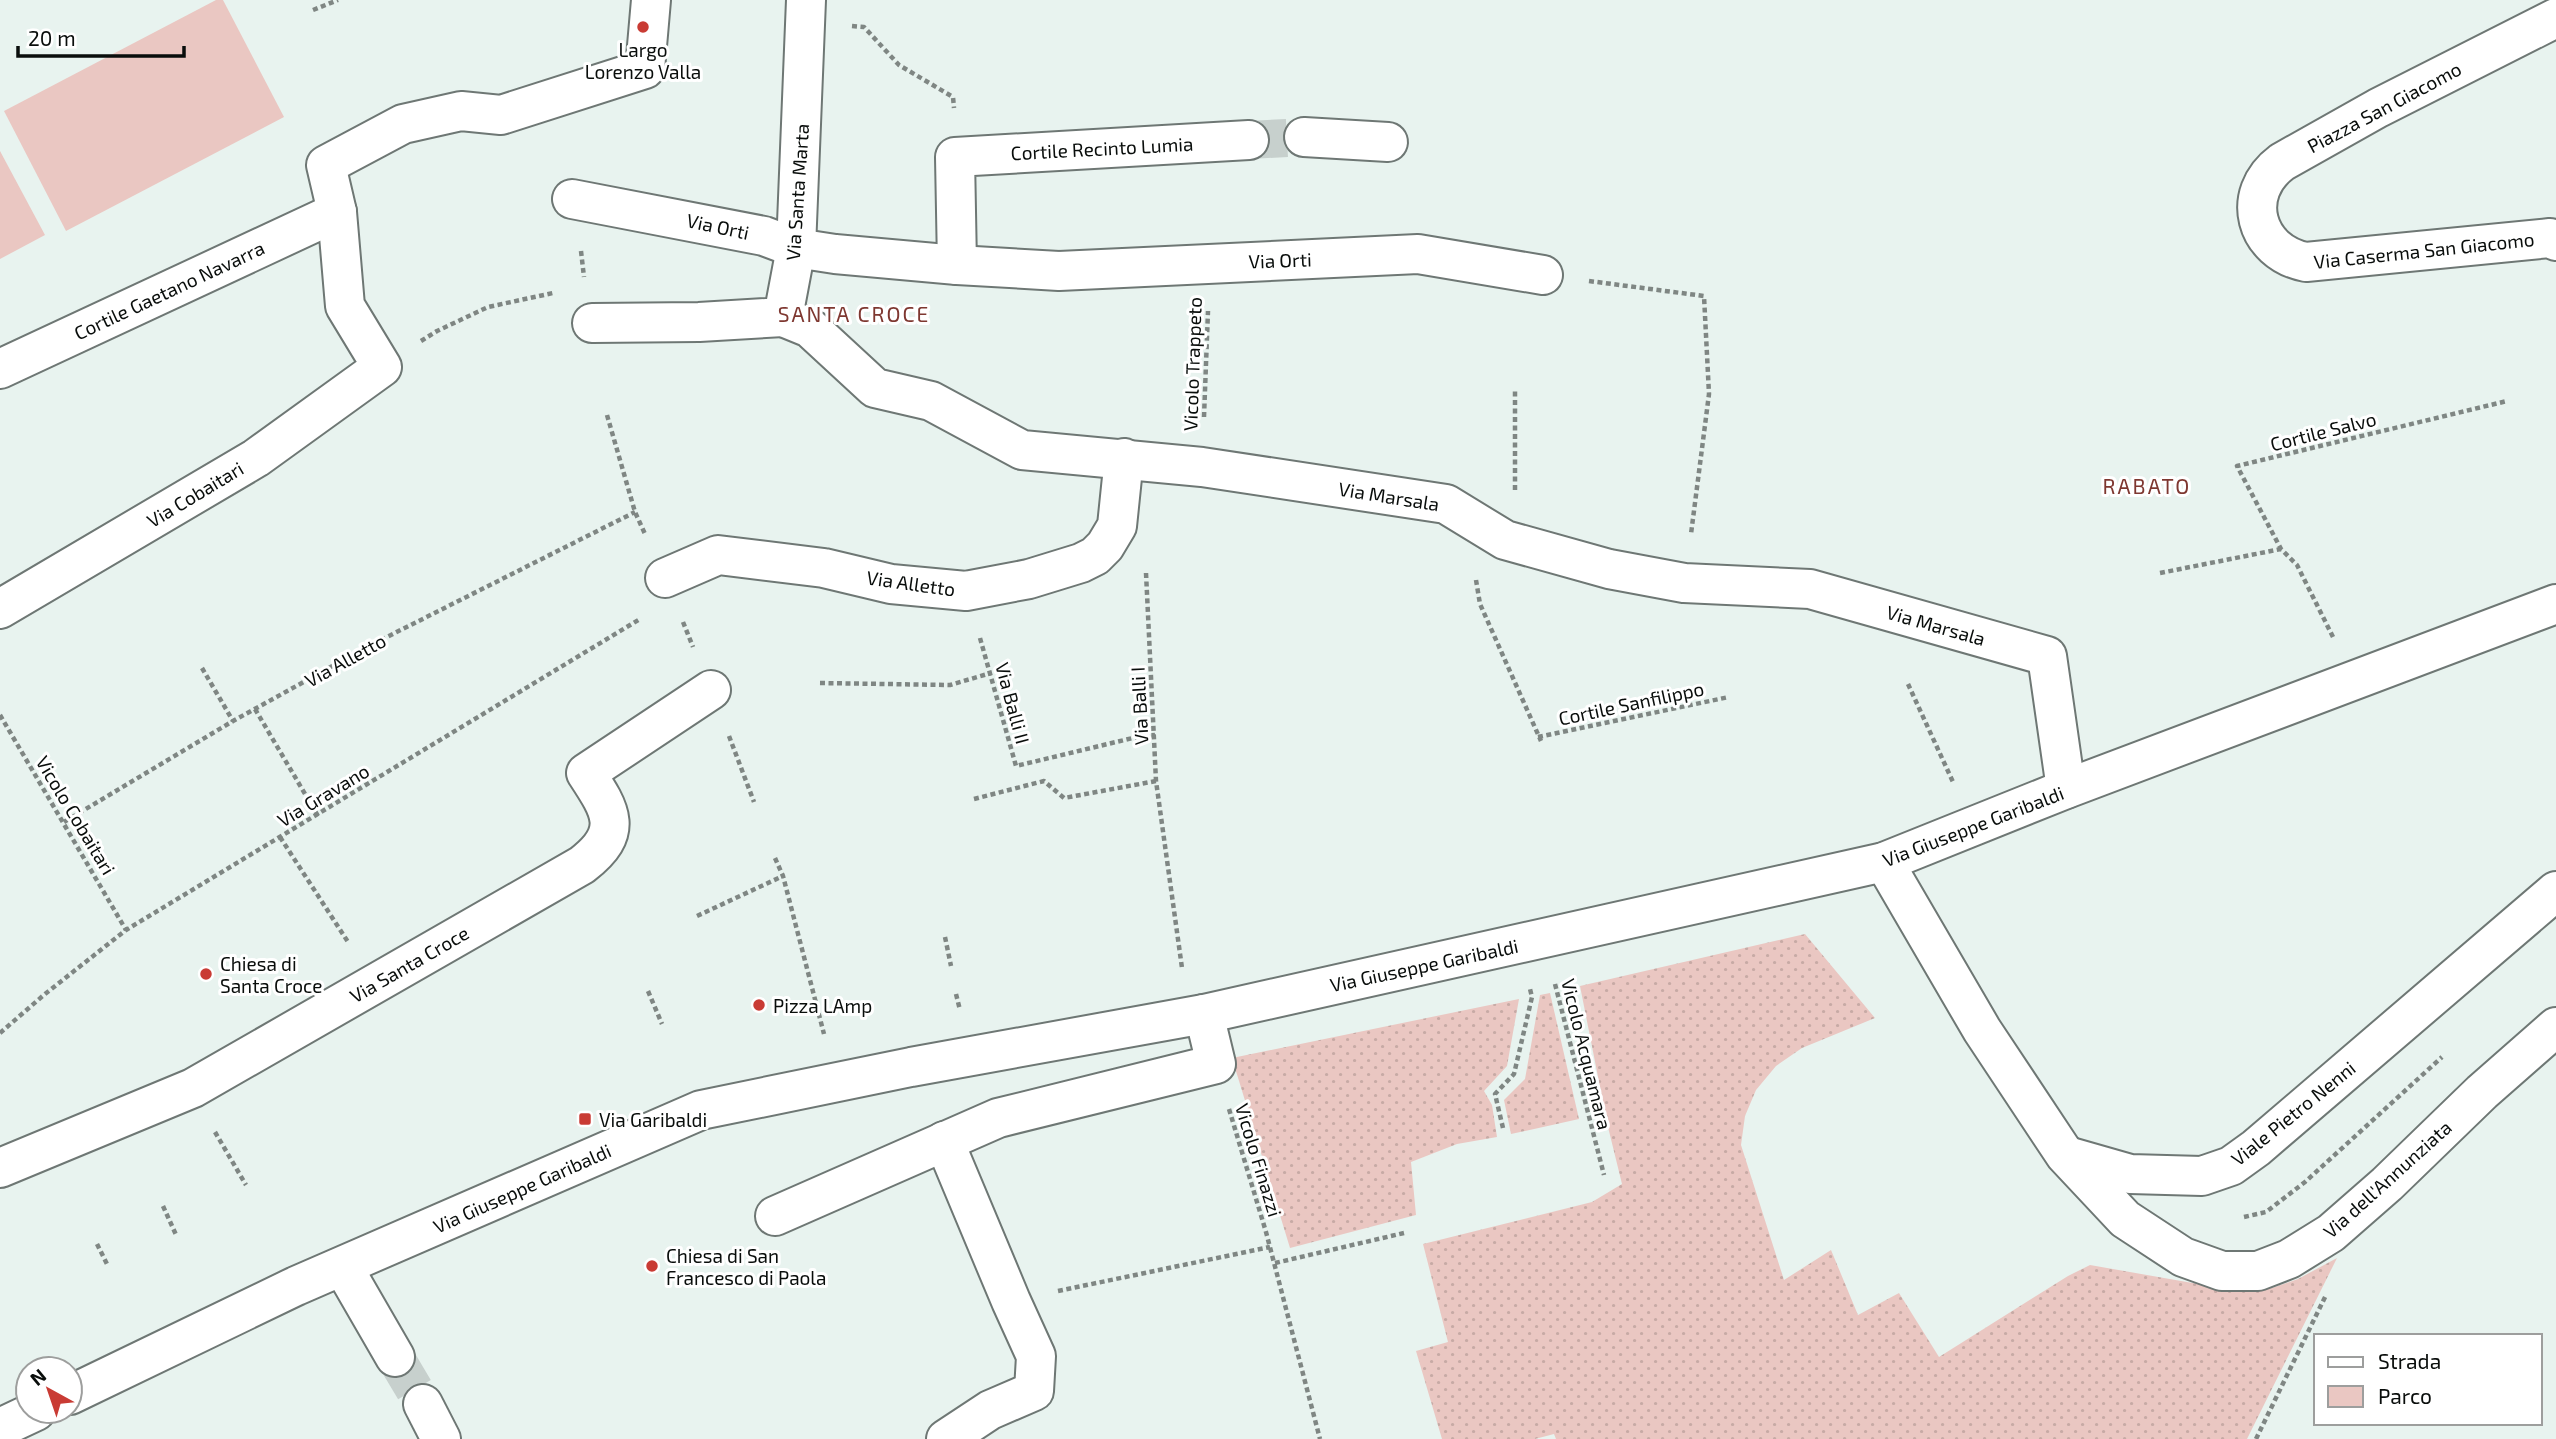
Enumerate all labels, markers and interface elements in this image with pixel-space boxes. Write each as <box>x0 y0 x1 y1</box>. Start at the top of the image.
scale bar <box>18 14 184 58</box>
marker: Largo Lorenzo Valla <box>635 19 651 35</box>
text: 20 m <box>28 25 76 50</box>
place label: Largo Lorenzo Valla <box>585 38 701 83</box>
street label: Piazza San Giacomo <box>2303 57 2465 157</box>
street label: Via Santa Marta <box>781 123 813 261</box>
street label: Cortile Recinto Lumia <box>1010 132 1194 164</box>
street label: Via Orti <box>685 208 751 244</box>
street label: Via Caserma San Giacomo <box>2312 227 2536 273</box>
street label: Cortile Gaetano Navarra <box>70 236 268 344</box>
street label: Via Orti <box>1248 247 1312 273</box>
street label: Vicolo Trappeto <box>1178 297 1206 431</box>
district label: SANTA CROCE <box>778 301 930 326</box>
street label: Cortile Salvo <box>2268 407 2378 455</box>
street label: Via Cobaitari <box>143 456 247 532</box>
district label: RABATO <box>2103 473 2191 498</box>
street label: Via Marsala <box>1337 477 1441 515</box>
street label: Via Alletto <box>865 565 957 601</box>
street label: Via Marsala <box>1884 600 1988 650</box>
street label: Via Alletto <box>300 628 390 692</box>
street label: Via Balli II <box>991 660 1035 746</box>
street label: Via Balli I <box>1125 666 1153 746</box>
street label: Cortile Sanfilippo <box>1556 676 1706 730</box>
street label: Vicolo Cobaitari <box>32 751 120 879</box>
street label: Via Gravano <box>273 759 373 831</box>
street label: Via Giuseppe Garibaldi <box>1879 781 2067 871</box>
street label: Via Santa Croce <box>346 921 472 1007</box>
street label: Via Giuseppe Garibaldi <box>1328 934 1520 996</box>
place label: Chiesa di Santa Croce <box>220 952 322 997</box>
marker: Chiesa di Santa Croce <box>198 966 214 982</box>
street label: Vicolo Acquamara <box>1557 976 1617 1132</box>
place label: Pizza LAmp <box>773 994 872 1017</box>
marker: Pizza LAmp <box>751 997 767 1013</box>
street label: Viale Pietro Nenni <box>2226 1056 2360 1170</box>
street label: Vicolo Finazzi <box>1231 1100 1287 1220</box>
place label: Via Garibaldi <box>599 1108 707 1131</box>
marker: Via Garibaldi <box>577 1111 593 1127</box>
street label: Via dell'Annunziata <box>2318 1115 2456 1243</box>
street label: Via Giuseppe Garibaldi <box>430 1138 614 1238</box>
place label: Chiesa di San Francesco di Paola <box>666 1244 826 1289</box>
marker: Chiesa di San Francesco di Paola <box>644 1258 660 1274</box>
legend <box>2314 1334 2542 1425</box>
text: Strada <box>2378 1348 2441 1373</box>
north arrow <box>14 1355 84 1425</box>
text: N <box>25 1363 50 1390</box>
text: Parco <box>2378 1383 2432 1408</box>

